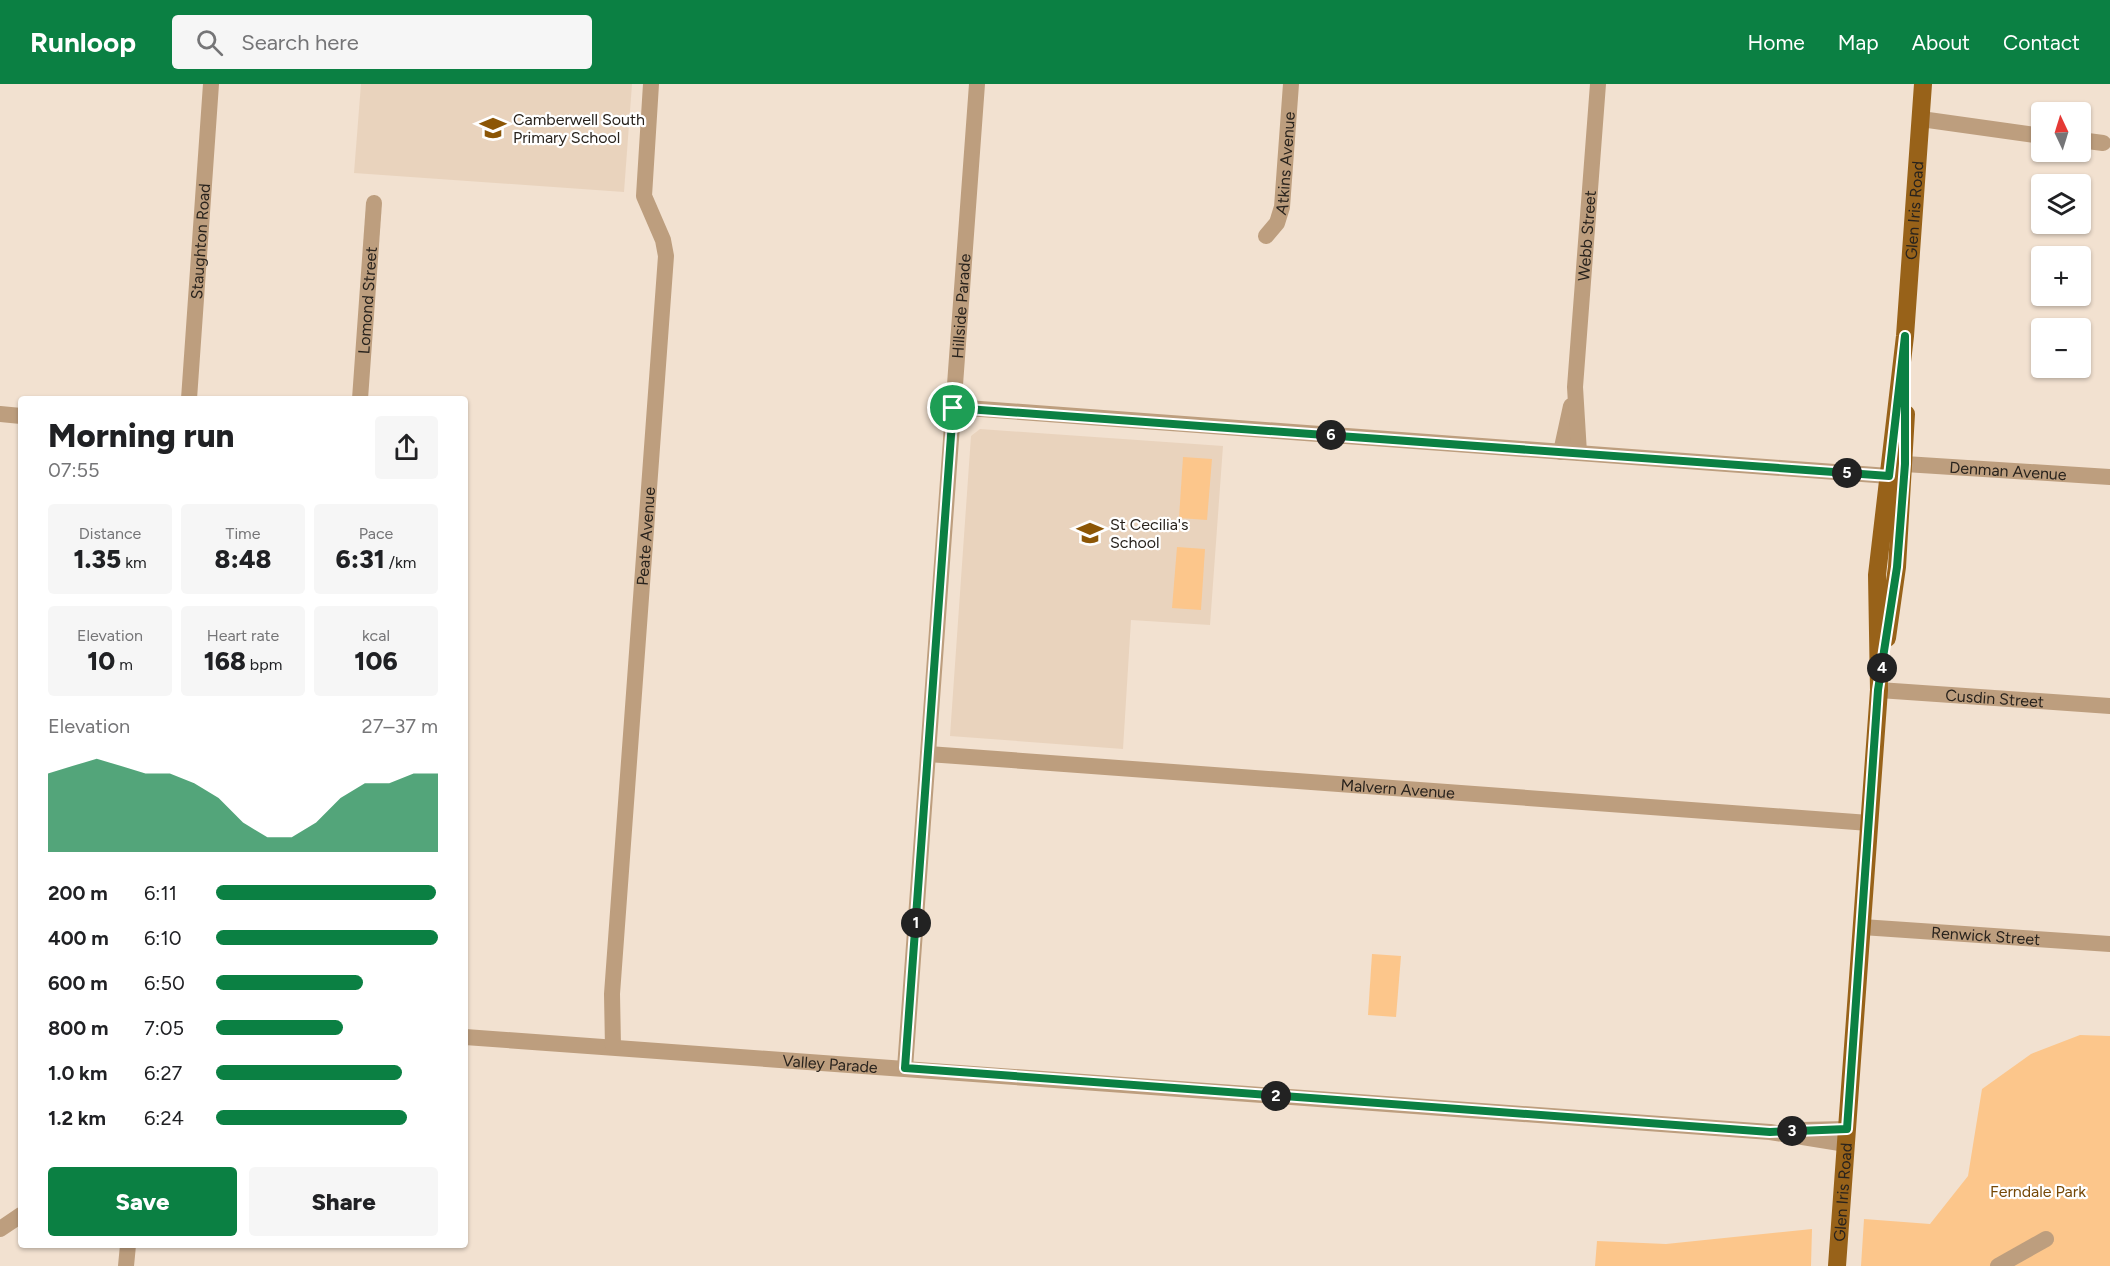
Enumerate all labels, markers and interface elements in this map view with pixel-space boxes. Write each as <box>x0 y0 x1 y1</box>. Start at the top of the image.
search box <box>172 15 592 69</box>
text: Runloop <box>30 25 136 59</box>
icon: search <box>193 26 226 59</box>
text: Search here <box>241 29 359 56</box>
text: Home <box>1748 30 1805 55</box>
text: Map <box>1838 30 1879 55</box>
text: About <box>1912 30 1970 55</box>
text: Contact <box>2003 30 2080 55</box>
north arrow <box>2031 102 2091 162</box>
map controls <box>2031 102 2091 378</box>
place label: Camberwell South Primary School <box>513 110 645 147</box>
street label: Atkins Avenue <box>1271 111 1298 217</box>
school or university icon: Camberwell South Primary School <box>478 113 508 143</box>
street label: Glen Iris Road <box>1901 160 1927 261</box>
button: layers <box>2031 174 2091 234</box>
street label: Staughton Road <box>186 183 214 300</box>
street label: Webb Street <box>1574 189 1599 282</box>
street label: Lomond Street <box>354 246 380 355</box>
button: + <box>2031 246 2091 306</box>
street label: Hillside Parade <box>947 253 974 359</box>
button: − <box>2031 318 2091 378</box>
pin <box>927 382 978 433</box>
icon: arrive <box>936 391 969 424</box>
text: Morning run <box>48 416 234 455</box>
button: share <box>375 416 438 479</box>
pin: 6 <box>1316 420 1346 450</box>
text: 6 <box>1326 425 1336 444</box>
street label: Denman Avenue <box>1949 457 2068 484</box>
text: 07:55 <box>48 458 100 482</box>
pin: 5 <box>1832 458 1862 488</box>
text: 5 <box>1842 463 1852 482</box>
street label: Peate Avenue <box>632 486 659 586</box>
place label: St Cecilia's School <box>1110 515 1189 552</box>
school or university icon: St Cecilia's School <box>1075 518 1105 548</box>
text: Distance <box>79 524 141 543</box>
text: Time <box>226 524 260 543</box>
text: Pace <box>359 524 393 543</box>
text: 1.35 <box>73 543 121 575</box>
text: 8:48 <box>215 543 271 575</box>
text: 6:31 <box>336 543 385 575</box>
text: km <box>121 553 147 572</box>
text: /km <box>385 553 416 572</box>
text: Elevation <box>77 626 143 645</box>
text: Heart rate <box>207 626 279 645</box>
text: kcal <box>362 626 390 645</box>
text: 10 <box>87 645 115 677</box>
text: 168 <box>204 645 246 677</box>
text: 106 <box>354 645 398 677</box>
pin: 4 <box>1867 653 1897 683</box>
text: m <box>115 655 133 674</box>
text: bpm <box>246 655 282 674</box>
text: 4 <box>1877 658 1887 677</box>
street label: Cusdin Street <box>1945 685 2045 711</box>
text: Elevation <box>48 714 130 738</box>
text: 27–37 m <box>362 714 438 738</box>
street label: Malvern Avenue <box>1340 775 1456 802</box>
text: 200 m <box>48 881 108 905</box>
text: 6:11 <box>144 881 177 905</box>
pin: 1 <box>901 908 931 938</box>
text: 1 <box>913 913 919 932</box>
street label: Renwick Street <box>1931 922 2041 949</box>
text: 400 m <box>48 926 109 950</box>
text: 6:10 <box>144 926 181 950</box>
text: 600 m <box>48 971 108 995</box>
text: 6:50 <box>144 971 185 995</box>
text: 800 m <box>48 1016 108 1040</box>
text: 7:05 <box>144 1016 184 1040</box>
street label: Valley Parade <box>782 1051 879 1077</box>
text: 1.0 km <box>48 1061 107 1085</box>
text: 6:27 <box>144 1061 182 1085</box>
pin: 2 <box>1261 1081 1291 1111</box>
text: 2 <box>1271 1086 1281 1105</box>
text: 1.2 km <box>48 1106 106 1130</box>
text: 6:24 <box>144 1106 184 1130</box>
pin: 3 <box>1777 1116 1807 1146</box>
text: 3 <box>1788 1121 1796 1140</box>
street label: Glen Iris Road <box>1829 1142 1855 1242</box>
button: Save <box>48 1167 237 1236</box>
button: Share <box>249 1167 438 1236</box>
park label: Ferndale Park <box>1990 1182 2086 1201</box>

